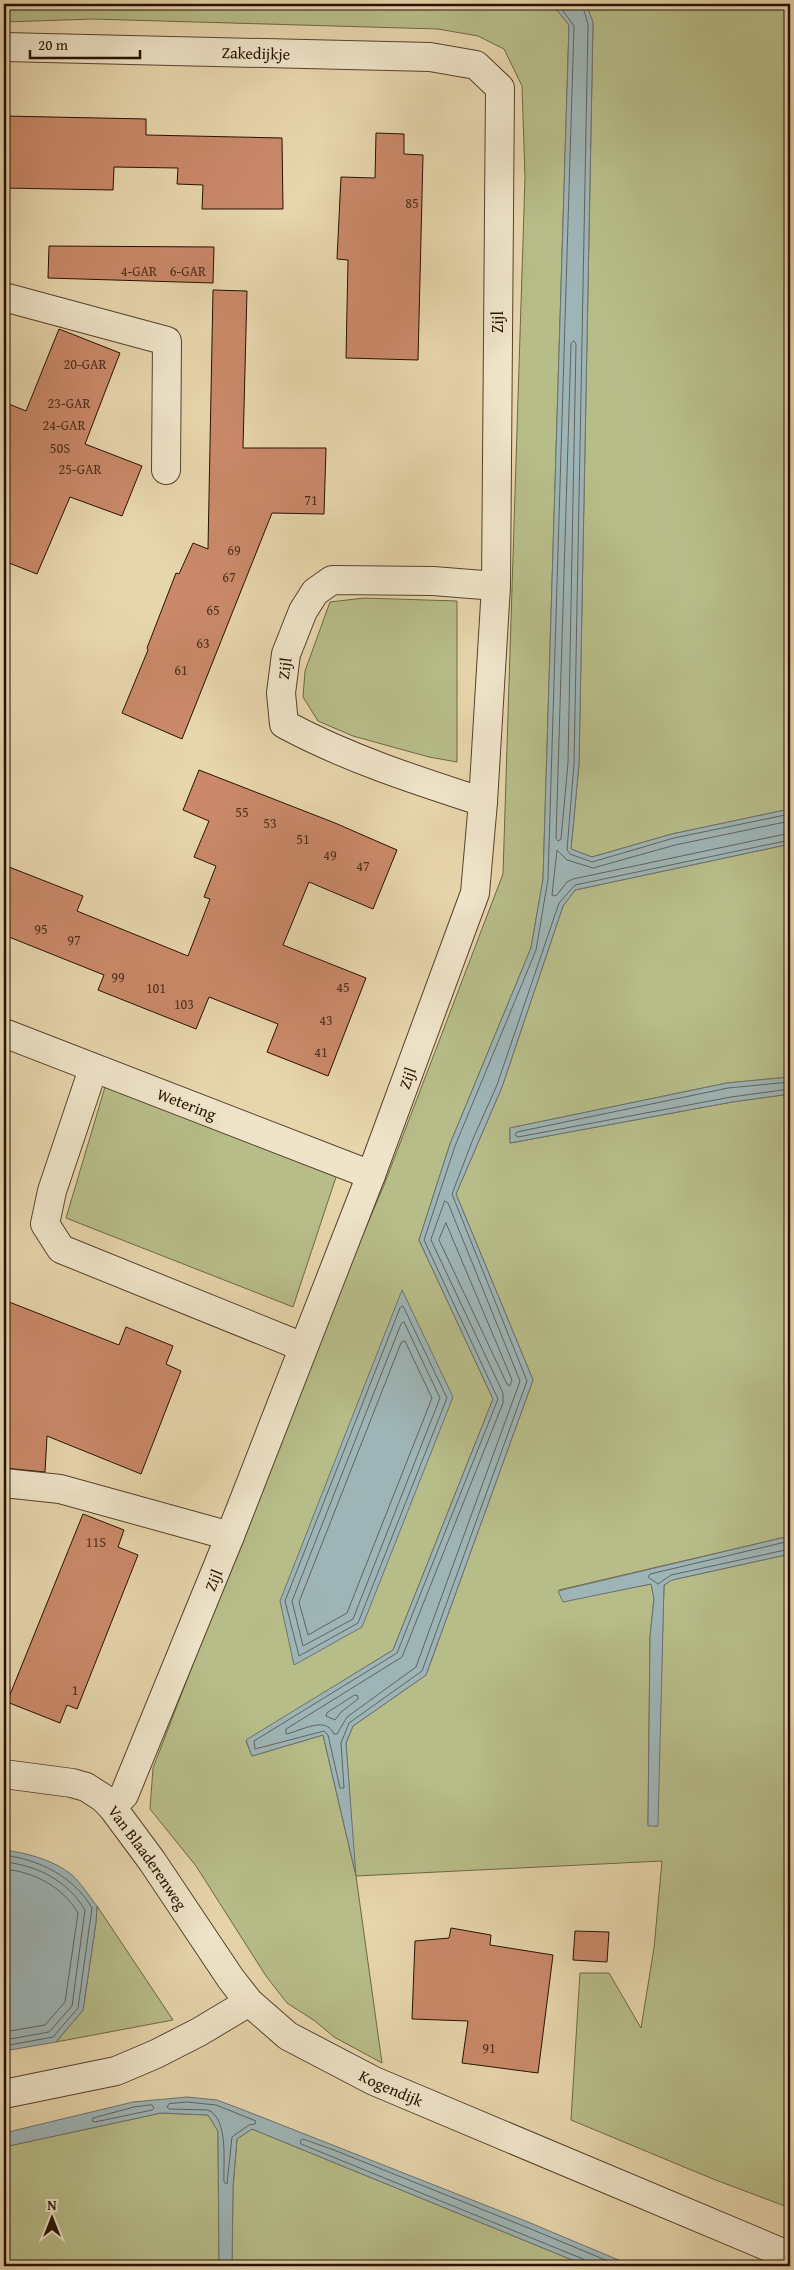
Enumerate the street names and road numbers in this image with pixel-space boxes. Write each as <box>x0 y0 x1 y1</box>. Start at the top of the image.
street label: Zakedijkje <box>221 40 291 66</box>
street label: Zijl <box>485 311 509 333</box>
street label: Zijl <box>271 656 298 681</box>
street label: Zijl <box>392 1063 422 1092</box>
street label: Wetering <box>154 1081 220 1126</box>
street label: Zijl <box>198 1565 228 1595</box>
street label: Van Blaaderenweg <box>102 1800 193 1915</box>
street label: Kogendijk <box>355 2063 428 2113</box>

